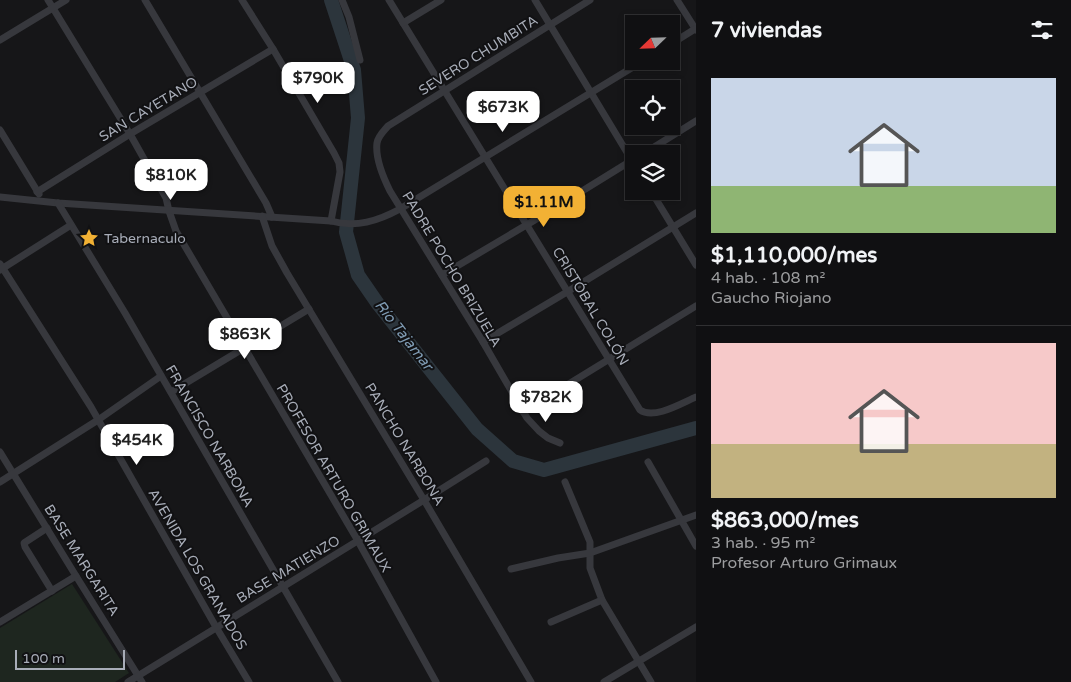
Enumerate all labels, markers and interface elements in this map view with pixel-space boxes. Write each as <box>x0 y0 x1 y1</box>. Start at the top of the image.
street label: SEVERO CHUMBITA <box>415 12 541 99</box>
north arrow <box>625 15 680 70</box>
map controls <box>625 15 680 200</box>
icon: filters <box>1028 16 1056 44</box>
text: 7 viviendas <box>711 18 822 43</box>
pin: $790K <box>283 62 353 104</box>
text: $790K <box>293 68 343 88</box>
street label: SAN CAYETANO <box>96 73 201 146</box>
button: locate <box>625 80 680 135</box>
pin: $673K <box>468 90 538 133</box>
text: $673K <box>478 97 528 117</box>
icon: home <box>839 110 929 200</box>
button: layers <box>625 145 680 200</box>
pin: $810K <box>136 158 206 201</box>
text: $810K <box>146 165 196 185</box>
pin: $1.11M <box>503 186 585 228</box>
street label: PADRE POCHO BRIZUELA <box>398 188 505 350</box>
text: $1.11M <box>514 192 574 212</box>
place icon: Tabernaculo <box>78 227 100 249</box>
place label: Tabernaculo <box>104 230 186 247</box>
text: $1,110,000/mes <box>711 243 877 268</box>
street label: CRISTÓBAL COLÓN <box>549 244 633 368</box>
text: 4 hab. · 108 m² <box>711 268 825 288</box>
text: Gaucho Riojano <box>711 288 832 308</box>
water label: Río Tajamar <box>371 296 438 375</box>
pin: $863K <box>210 318 280 360</box>
text: $863K <box>220 324 270 344</box>
street label: FRANCISCO NARBONA <box>162 362 257 510</box>
icon: home <box>839 376 929 466</box>
street label: PANCHO NARBONA <box>361 380 448 509</box>
pin: $782K <box>511 380 581 423</box>
street label: PROFESOR ARTURO GRIMAUX <box>273 381 395 575</box>
text: $782K <box>521 387 571 407</box>
pin: $454K <box>102 424 172 466</box>
text: $454K <box>112 430 162 450</box>
street label: AVENIDA LOS GRANADOS <box>144 486 251 653</box>
street label: BASE MARGARITA <box>40 501 123 619</box>
text: $863,000/mes <box>711 508 859 533</box>
street label: BASE MATIENZO <box>234 532 343 607</box>
text: 3 hab. · 95 m² <box>711 533 815 553</box>
text: Profesor Arturo Grimaux <box>711 553 897 573</box>
scale bar <box>15 647 125 670</box>
text: 100 m <box>22 650 65 667</box>

